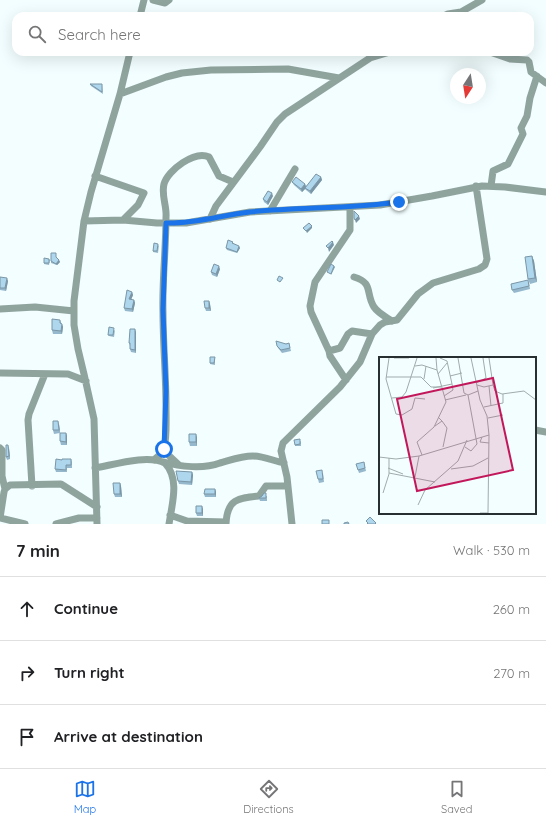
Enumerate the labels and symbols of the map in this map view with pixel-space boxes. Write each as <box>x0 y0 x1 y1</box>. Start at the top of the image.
north arrow <box>450 68 486 104</box>
route end <box>390 193 408 211</box>
inset map <box>379 357 536 514</box>
route start <box>155 440 173 458</box>

